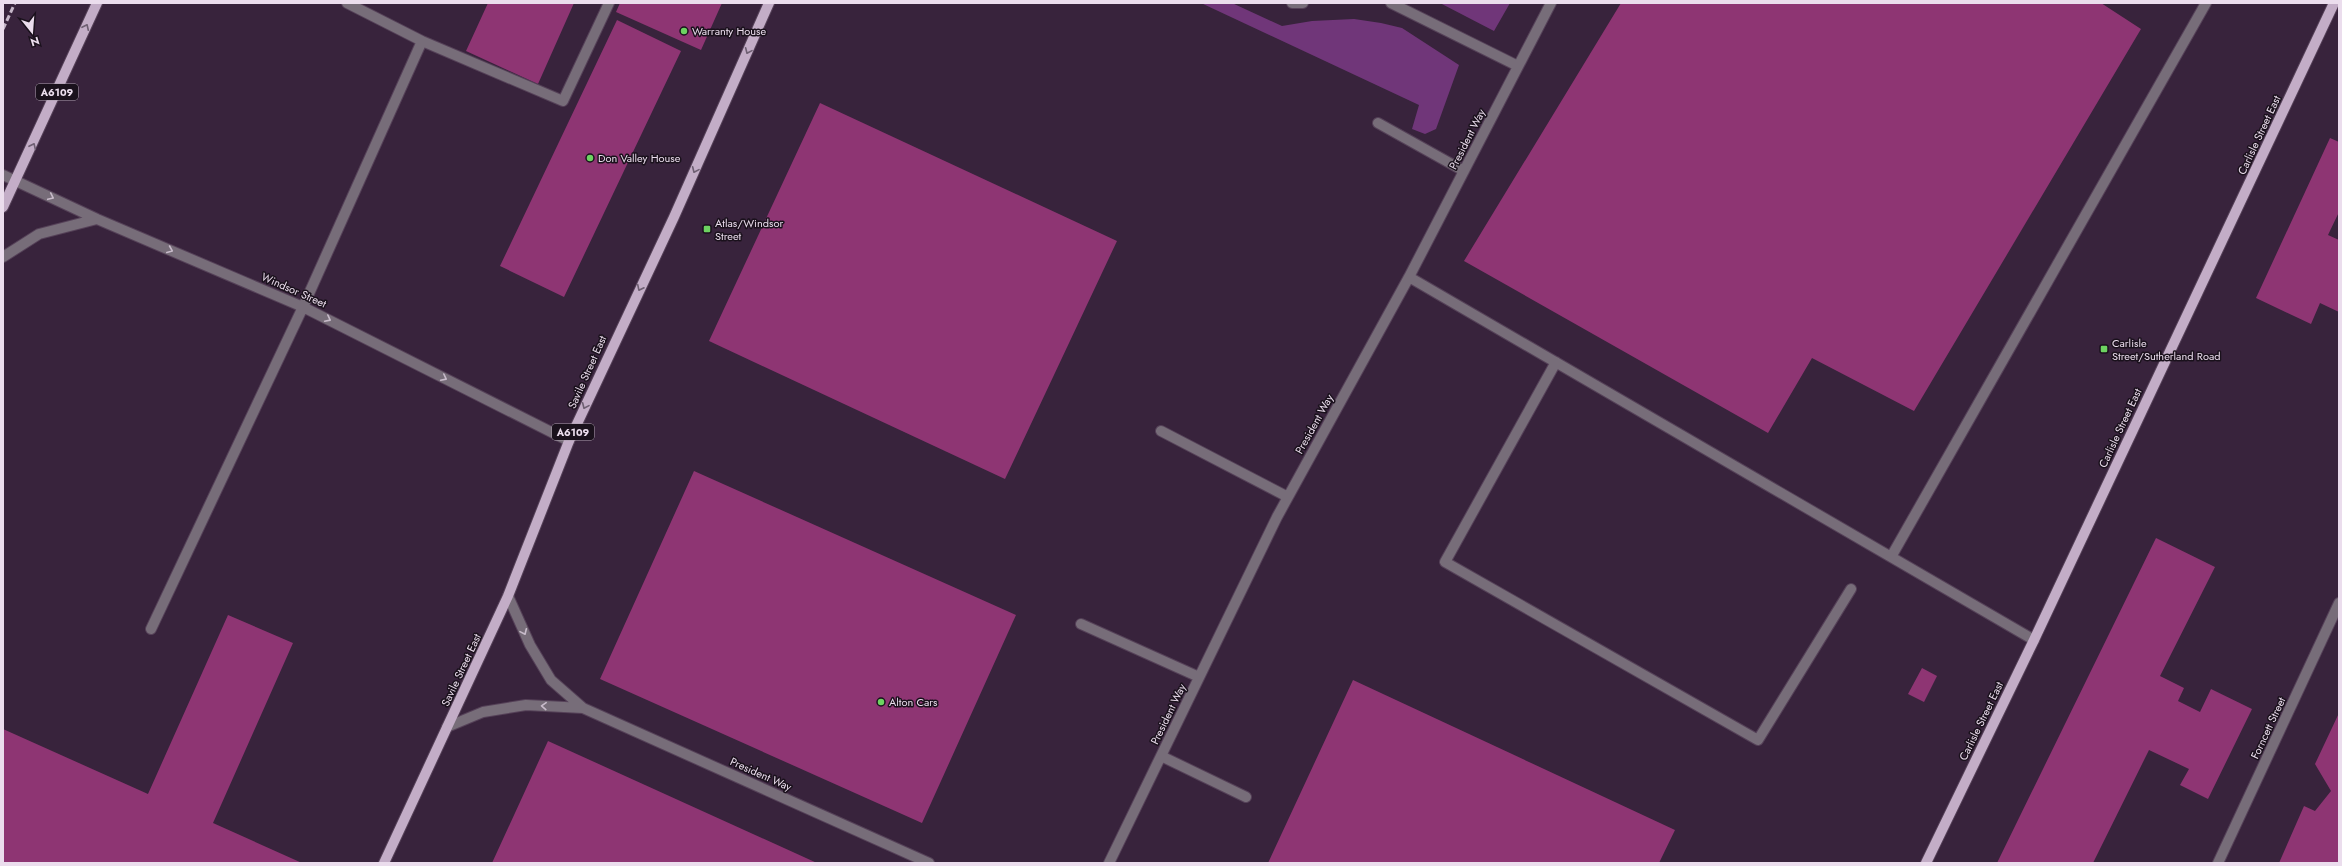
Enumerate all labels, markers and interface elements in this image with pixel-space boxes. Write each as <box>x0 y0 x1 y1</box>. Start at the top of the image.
north arrow <box>12 12 52 52</box>
place label: Warranty House <box>692 23 767 39</box>
one-way arrow <box>81 24 89 31</box>
marker: Warranty House <box>679 26 689 36</box>
text: N <box>28 33 41 50</box>
one-way arrow <box>745 47 753 55</box>
road number: A6109 <box>36 84 78 100</box>
street label: Carlisle Street East <box>2234 92 2285 177</box>
street label: President Way <box>1445 106 1489 172</box>
one-way arrow <box>28 142 36 150</box>
place label: Don Valley House <box>598 150 681 166</box>
marker: Don Valley House <box>585 153 595 163</box>
one-way arrow <box>692 166 700 173</box>
one-way arrow <box>47 192 55 200</box>
place label: Atlas/Windsor Street <box>715 215 783 244</box>
marker: Atlas/Windsor Street <box>702 224 712 234</box>
one-way arrow <box>166 245 174 253</box>
street label: Windsor Street <box>259 269 329 312</box>
one-way arrow <box>637 283 645 291</box>
one-way arrow <box>324 314 331 322</box>
street label: Savile Street East <box>564 333 610 411</box>
place label: Carlisle Street/Sutherland Road <box>2112 335 2220 364</box>
marker: Carlisle Street/Sutherland Road <box>2099 344 2109 354</box>
one-way arrow <box>439 373 447 381</box>
street label: Carlisle Street East <box>2095 385 2146 470</box>
street label: President Way <box>1291 391 1337 457</box>
one-way arrow <box>582 401 590 409</box>
road number: A6109 <box>552 424 594 440</box>
one-way arrow <box>519 627 527 635</box>
street label: Savile Street East <box>437 631 485 709</box>
street label: Carlisle Street East <box>1955 679 2007 763</box>
street label: President Way <box>1146 681 1190 747</box>
place label: Alton Cars <box>889 694 938 710</box>
street label: Forncett Street <box>2247 694 2289 762</box>
marker: Alton Cars <box>876 697 886 707</box>
one-way arrow <box>541 702 547 710</box>
street label: President Way <box>728 753 794 795</box>

